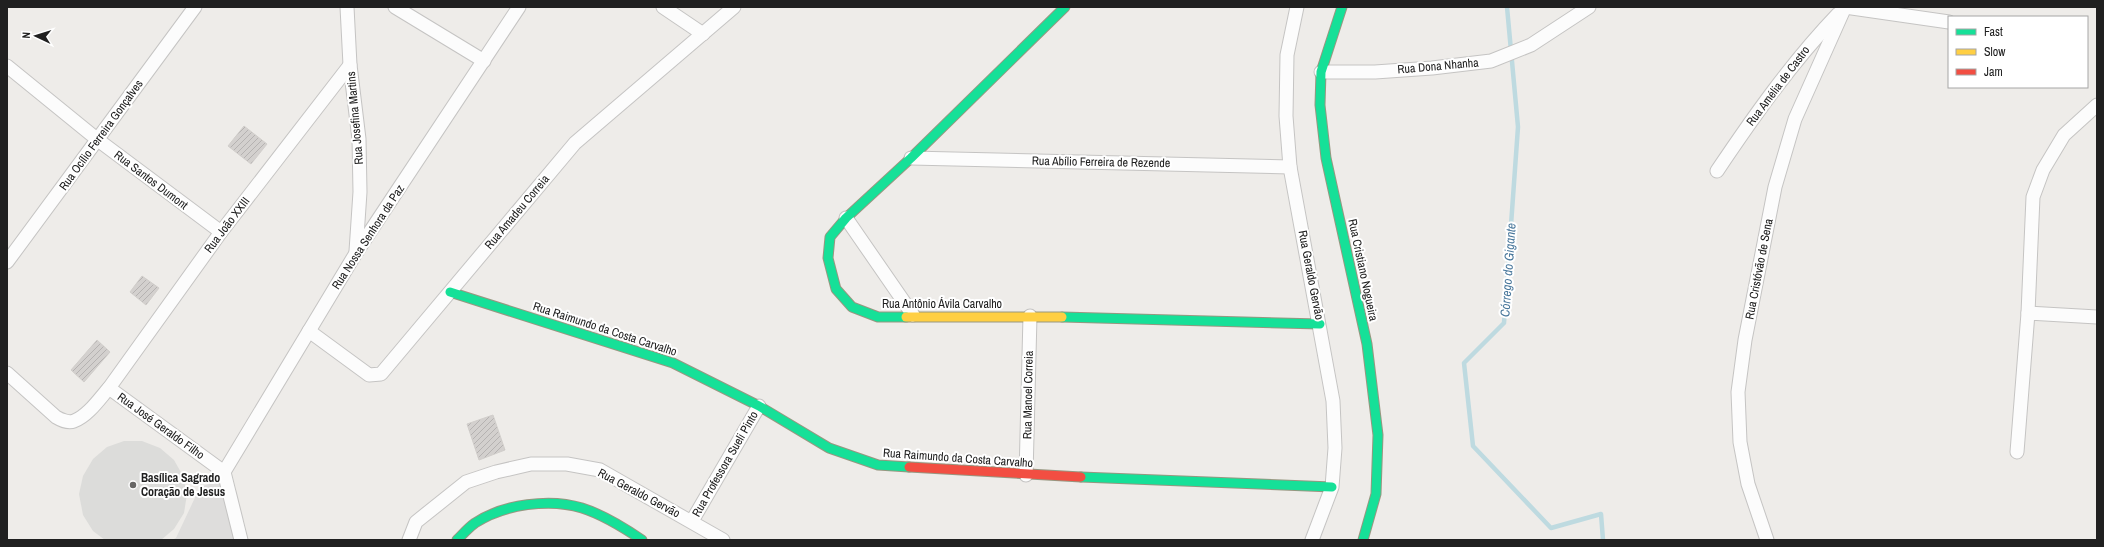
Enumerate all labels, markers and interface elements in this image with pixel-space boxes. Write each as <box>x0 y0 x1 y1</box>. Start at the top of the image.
north arrow <box>16 16 56 56</box>
legend <box>1948 16 2088 88</box>
text: Fast <box>1984 24 2003 40</box>
text: N <box>19 32 33 39</box>
street label: Rua Amélia de Castro <box>1743 43 1813 129</box>
text: Slow <box>1984 44 2006 60</box>
street label: Rua Dona Nhanha <box>1397 54 1480 78</box>
text: Jam <box>1984 64 2003 80</box>
street label: Rua Josefina Martins <box>343 71 367 165</box>
street label: Rua Ocílio Ferreira Gonçalves <box>55 76 147 193</box>
street label: Rua Santos Dumont <box>111 147 191 213</box>
street label: Rua Abílio Ferreira de Rezende <box>1032 153 1170 171</box>
street label: Rua Amadeu Correia <box>481 171 553 253</box>
street label: Rua Nossa Senhora da Paz <box>328 181 408 293</box>
street label: Rua João XXIII <box>201 194 253 256</box>
street label: Rua Cristóvão de Sena <box>1741 217 1777 321</box>
street label: Rua Cristiano Nogueira <box>1344 218 1382 323</box>
water label: Córrego do Gigante <box>1496 222 1520 318</box>
street label: Rua Geraldo Gervão <box>1294 229 1328 321</box>
street label: Rua Antônio Ávila Carvalho <box>882 296 1002 312</box>
street label: Rua Raimundo da Costa Carvalho <box>531 298 679 360</box>
street label: Rua Manoel Correia <box>1019 350 1037 439</box>
street label: Rua José Geraldo Filho <box>114 389 208 463</box>
street label: Rua Professora Sueli Pinto <box>688 408 762 520</box>
street label: Rua Raimundo da Costa Carvalho <box>882 445 1034 471</box>
street label: Rua Geraldo Gervão <box>595 465 683 521</box>
place label: Basílica Sagrado Coração de Jesus <box>141 470 226 500</box>
marker: Basílica Sagrado Coração de Jesus <box>128 480 138 490</box>

